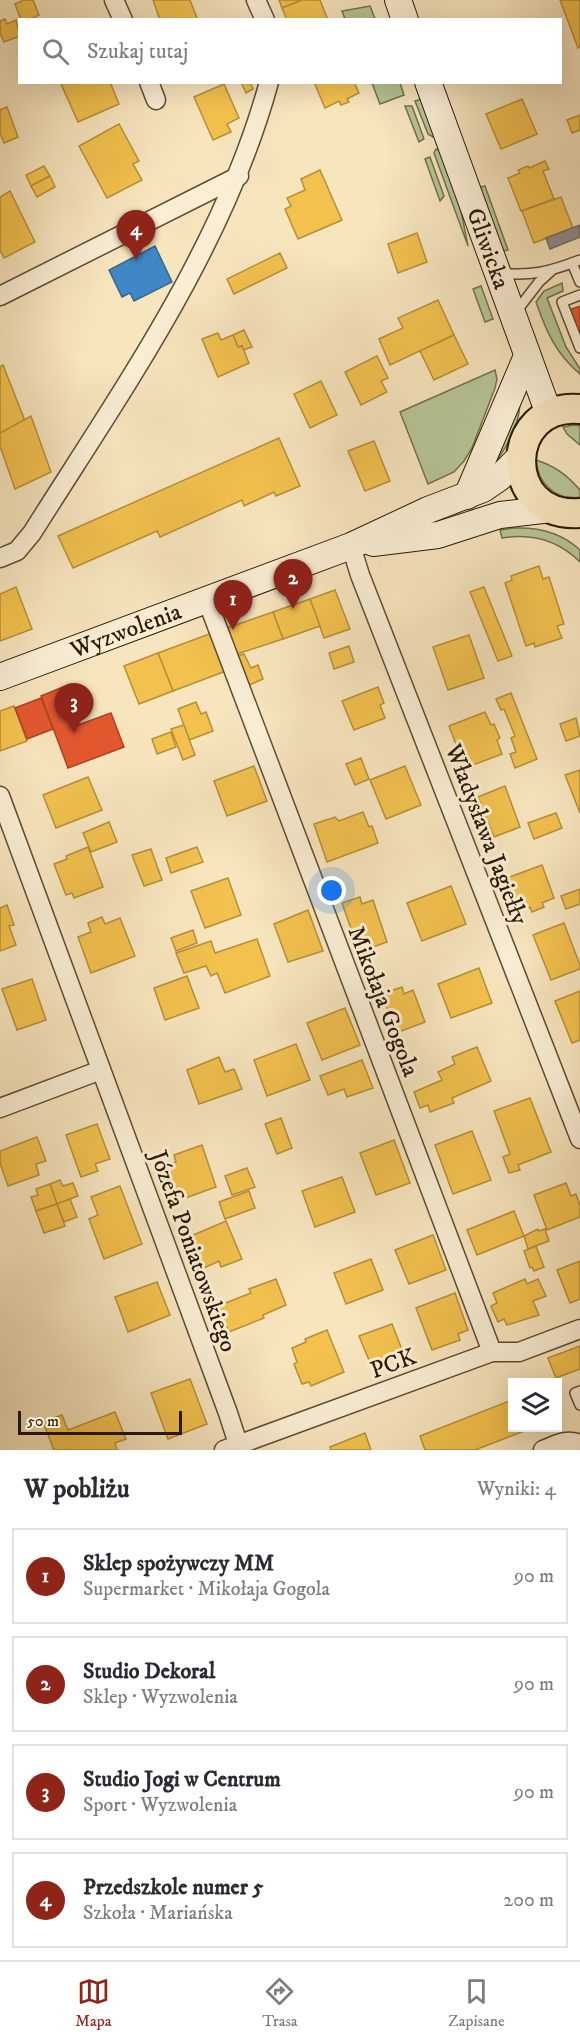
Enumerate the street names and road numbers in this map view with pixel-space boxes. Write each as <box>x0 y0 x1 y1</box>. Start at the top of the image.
street label: Gliwicka <box>459 204 516 294</box>
street label: Wyzwolenia <box>65 596 186 666</box>
street label: Władysława Jagiełły <box>437 739 535 930</box>
street label: Mikołaja Gogola <box>341 922 426 1082</box>
street label: Józefa Poniatowskiego <box>142 1145 243 1356</box>
street label: PCK <box>366 1342 421 1386</box>

